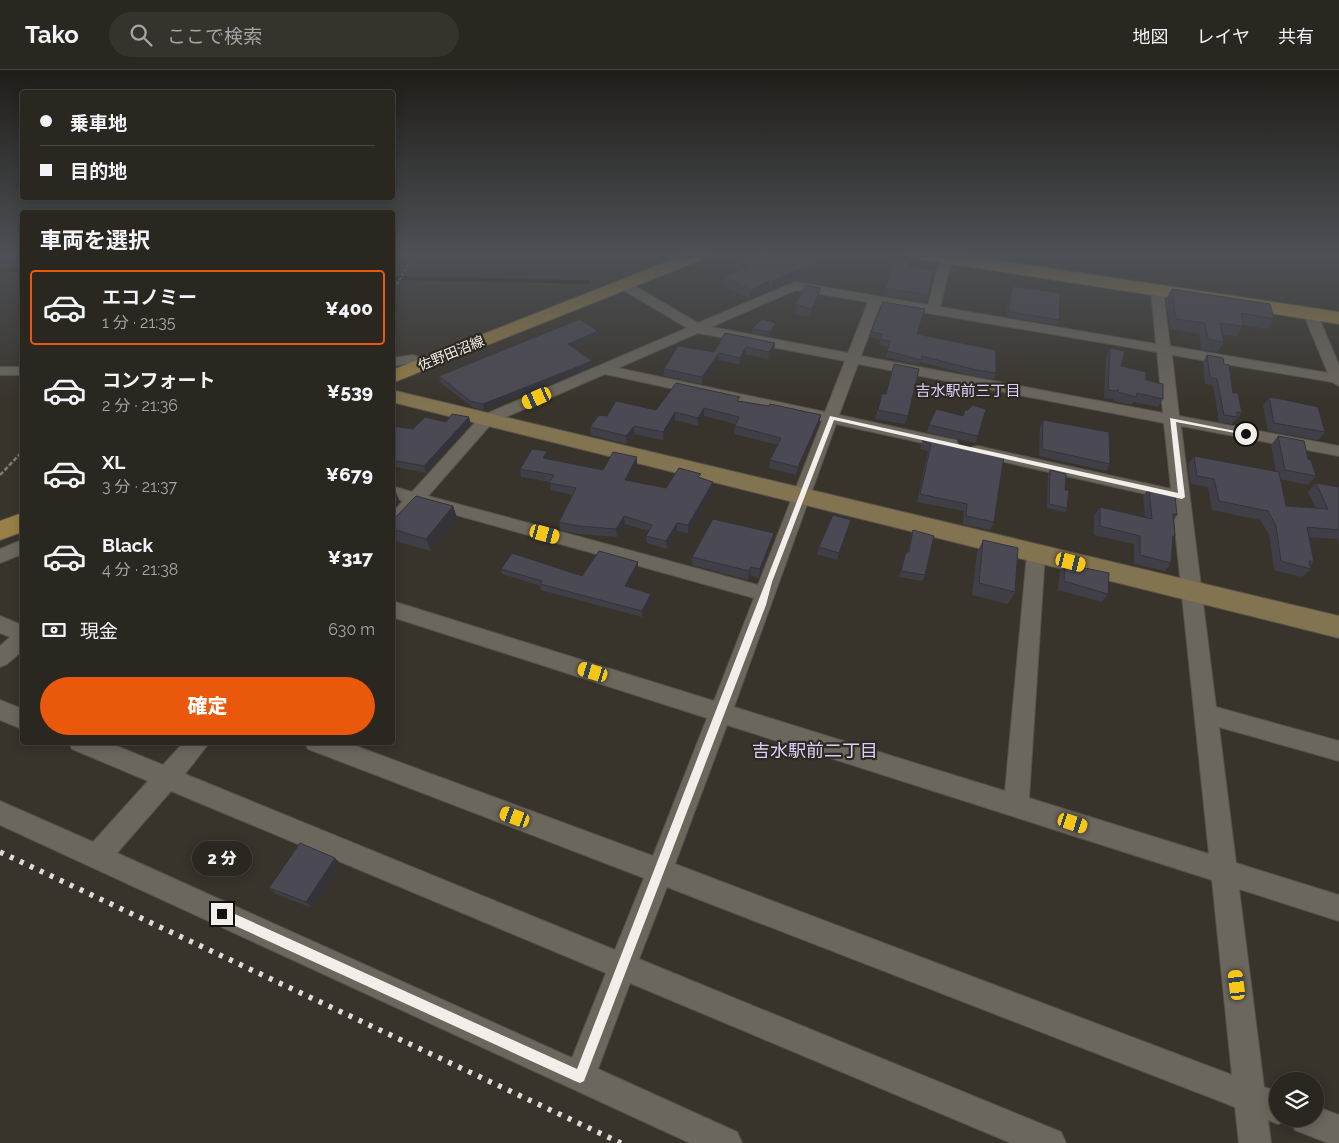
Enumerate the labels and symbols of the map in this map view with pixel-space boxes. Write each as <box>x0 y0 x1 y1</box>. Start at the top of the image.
street label: 佐野田沼線 <box>416 332 486 374</box>
district label: 吉水駅前三丁目 <box>915 382 1021 400</box>
car <box>520 385 553 411</box>
route start <box>1235 423 1257 445</box>
car <box>528 523 561 545</box>
car <box>1054 551 1087 573</box>
car <box>576 660 609 684</box>
district label: 吉水駅前二丁目 <box>752 740 878 761</box>
car <box>498 805 531 829</box>
car <box>1056 811 1089 835</box>
callout: 2 分 <box>192 842 252 876</box>
route end <box>211 903 233 925</box>
car <box>1227 969 1246 1001</box>

